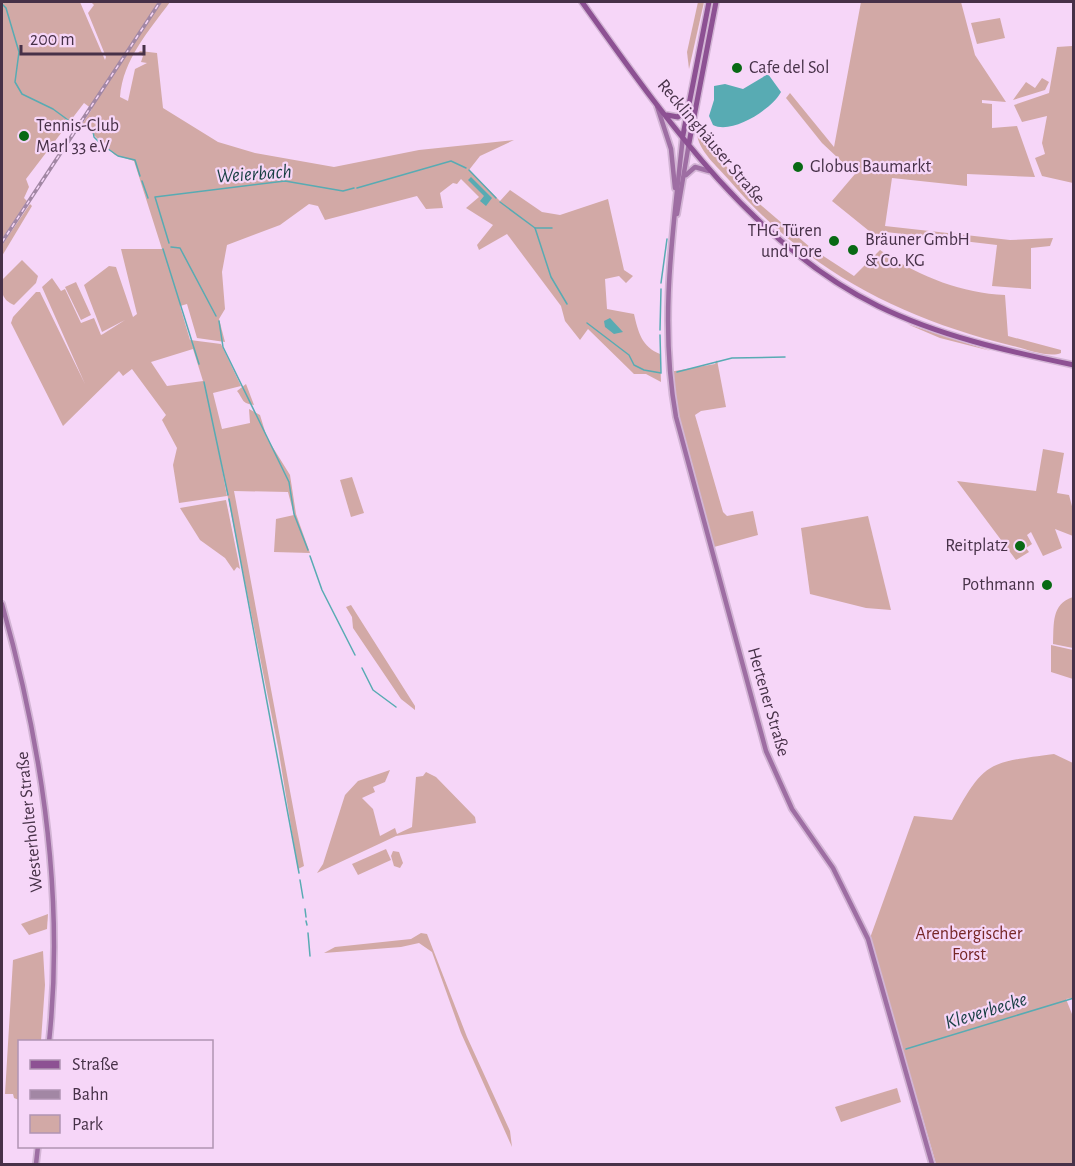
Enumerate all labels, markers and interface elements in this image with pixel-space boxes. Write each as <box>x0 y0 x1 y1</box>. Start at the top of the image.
scale bar <box>21 18 144 56</box>
text: 200 m <box>30 31 75 49</box>
place label: Cafe del Sol <box>749 59 829 77</box>
marker: Cafe del Sol <box>730 61 744 75</box>
street label: Recklinghäuser Straße <box>654 76 768 208</box>
place label: Tennis-Club Marl 33 e.V <box>36 117 119 156</box>
marker: Tennis-Club Marl 33 e.V <box>17 129 31 143</box>
place label: Globus Baumarkt <box>810 158 932 176</box>
marker: Globus Baumarkt <box>791 160 805 174</box>
water label: Weierbach <box>216 161 292 187</box>
place label: THG Türen und Tore <box>748 222 822 261</box>
place label: Bräuner GmbH & Co. KG <box>865 231 970 270</box>
marker: THG Türen und Tore <box>827 234 841 248</box>
marker: Bräuner GmbH & Co. KG <box>846 243 860 257</box>
place label: Reitplatz <box>945 537 1008 555</box>
marker: Reitplatz <box>1013 539 1027 553</box>
place label: Pothmann <box>962 576 1035 594</box>
marker: Pothmann <box>1040 578 1054 592</box>
street label: Hertener Straße <box>744 645 792 759</box>
street label: Westerholter Straße <box>14 751 46 893</box>
park label: Arenbergischer Forst <box>915 925 1023 964</box>
water label: Kleverbecke <box>943 989 1030 1033</box>
legend <box>18 1040 213 1148</box>
text: Straße <box>72 1056 118 1074</box>
text: Bahn <box>72 1086 108 1104</box>
text: Park <box>72 1116 104 1134</box>

